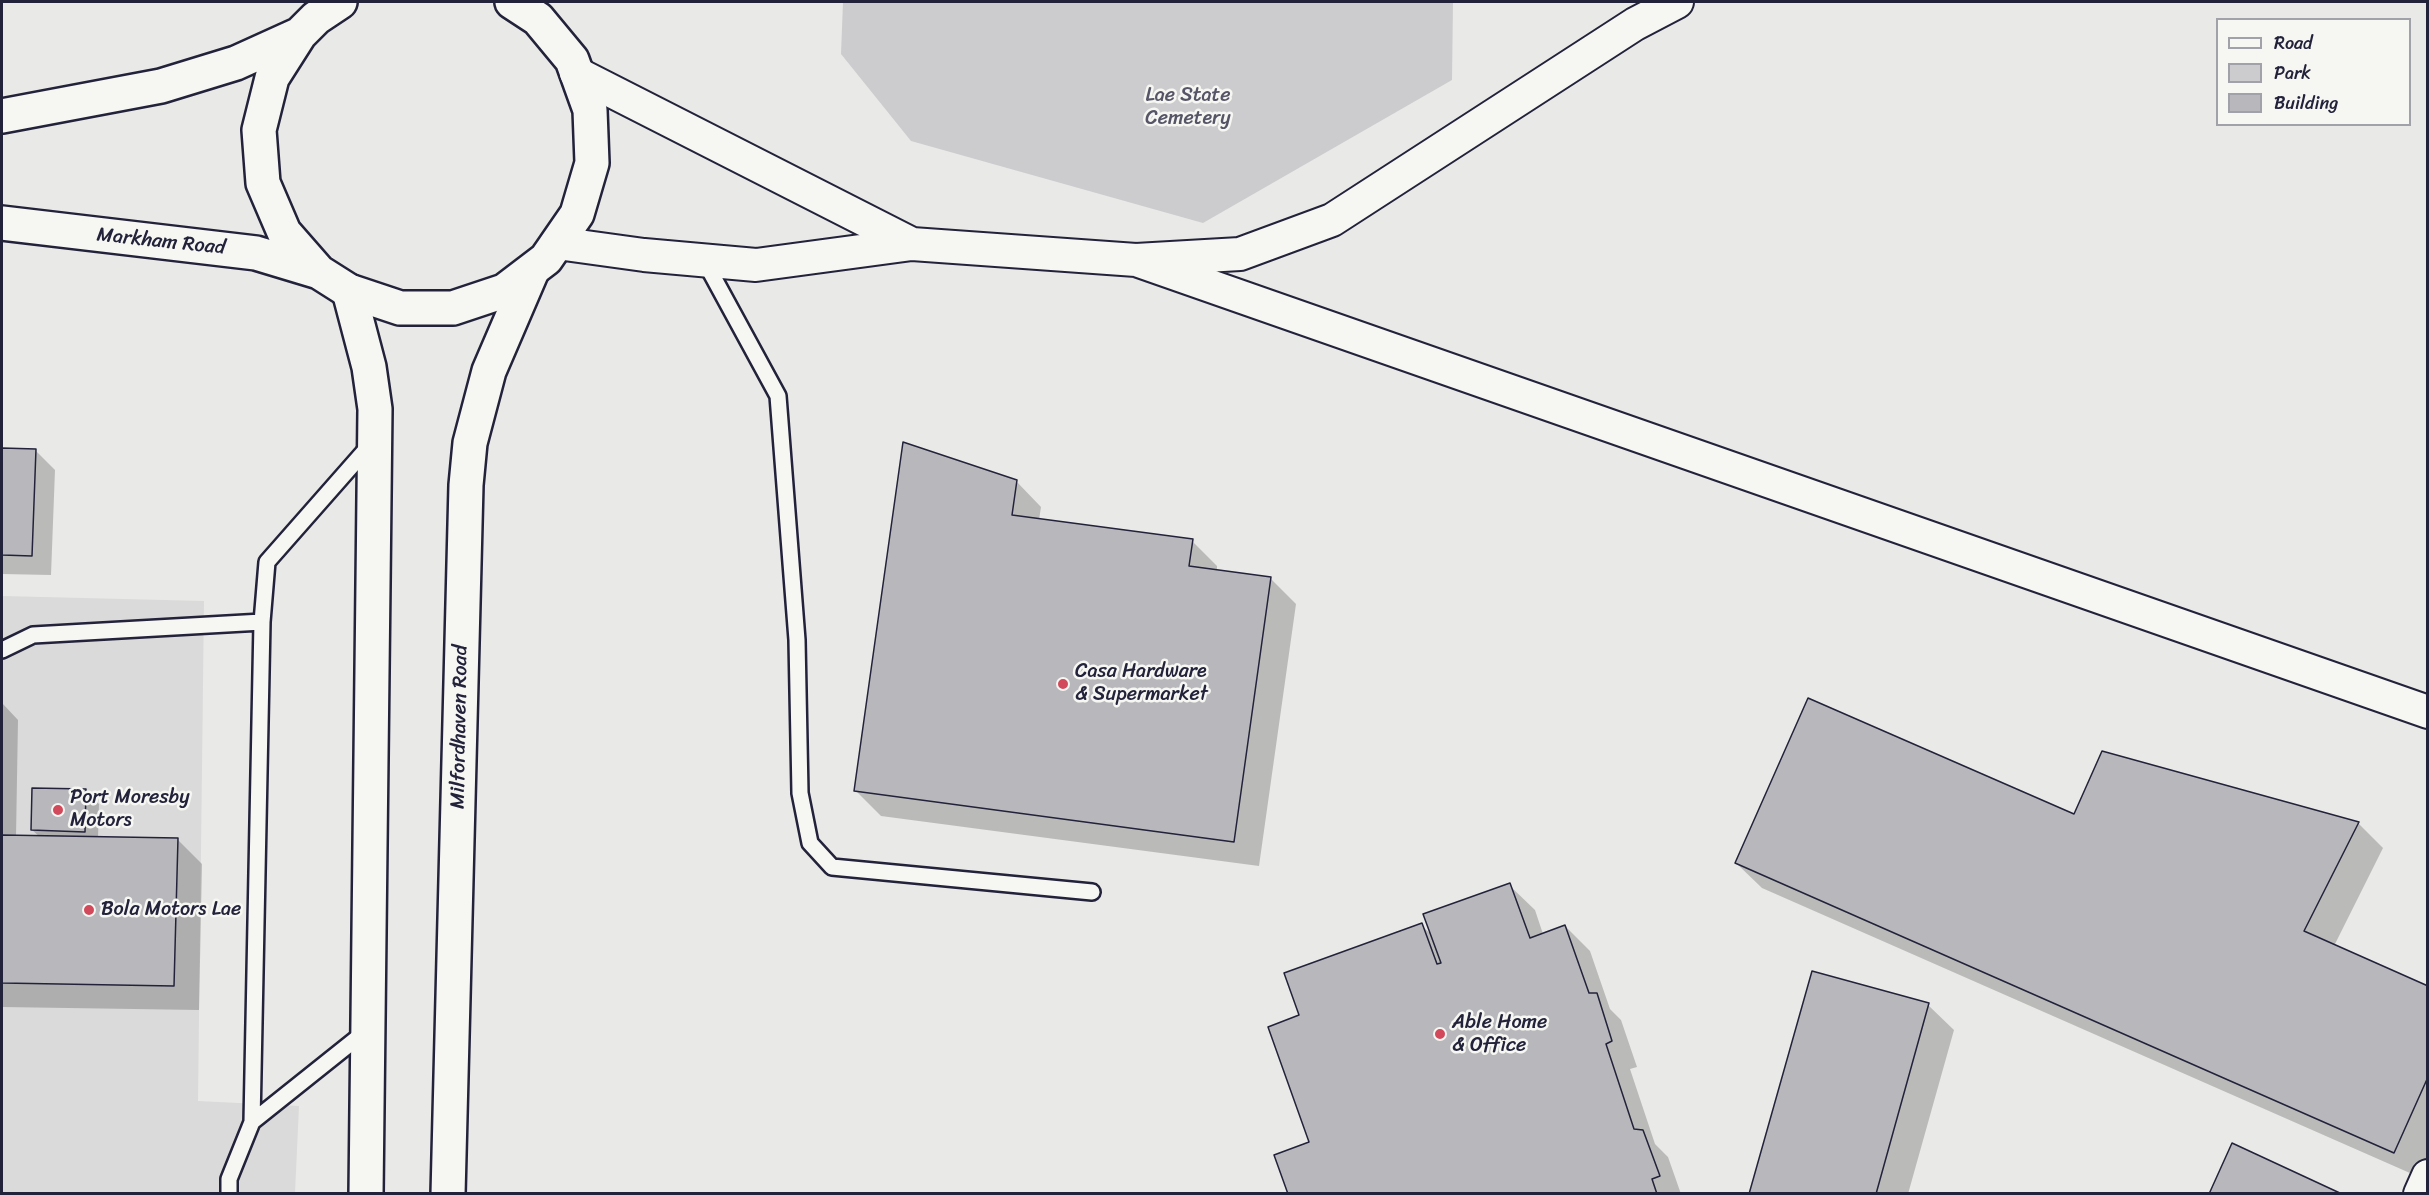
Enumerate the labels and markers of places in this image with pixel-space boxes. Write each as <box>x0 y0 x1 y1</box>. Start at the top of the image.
place label: Casa Hardware & Supermarket <box>1075 660 1208 707</box>
marker: Casa Hardware & Supermarket <box>1056 677 1070 691</box>
place label: Port Moresby Motors <box>70 786 190 833</box>
marker: Port Moresby Motors <box>51 803 65 817</box>
place label: Bola Motors Lae <box>101 898 241 922</box>
marker: Bola Motors Lae <box>82 903 96 917</box>
place label: Able Home & Office <box>1452 1011 1547 1058</box>
marker: Able Home & Office <box>1433 1027 1447 1041</box>

